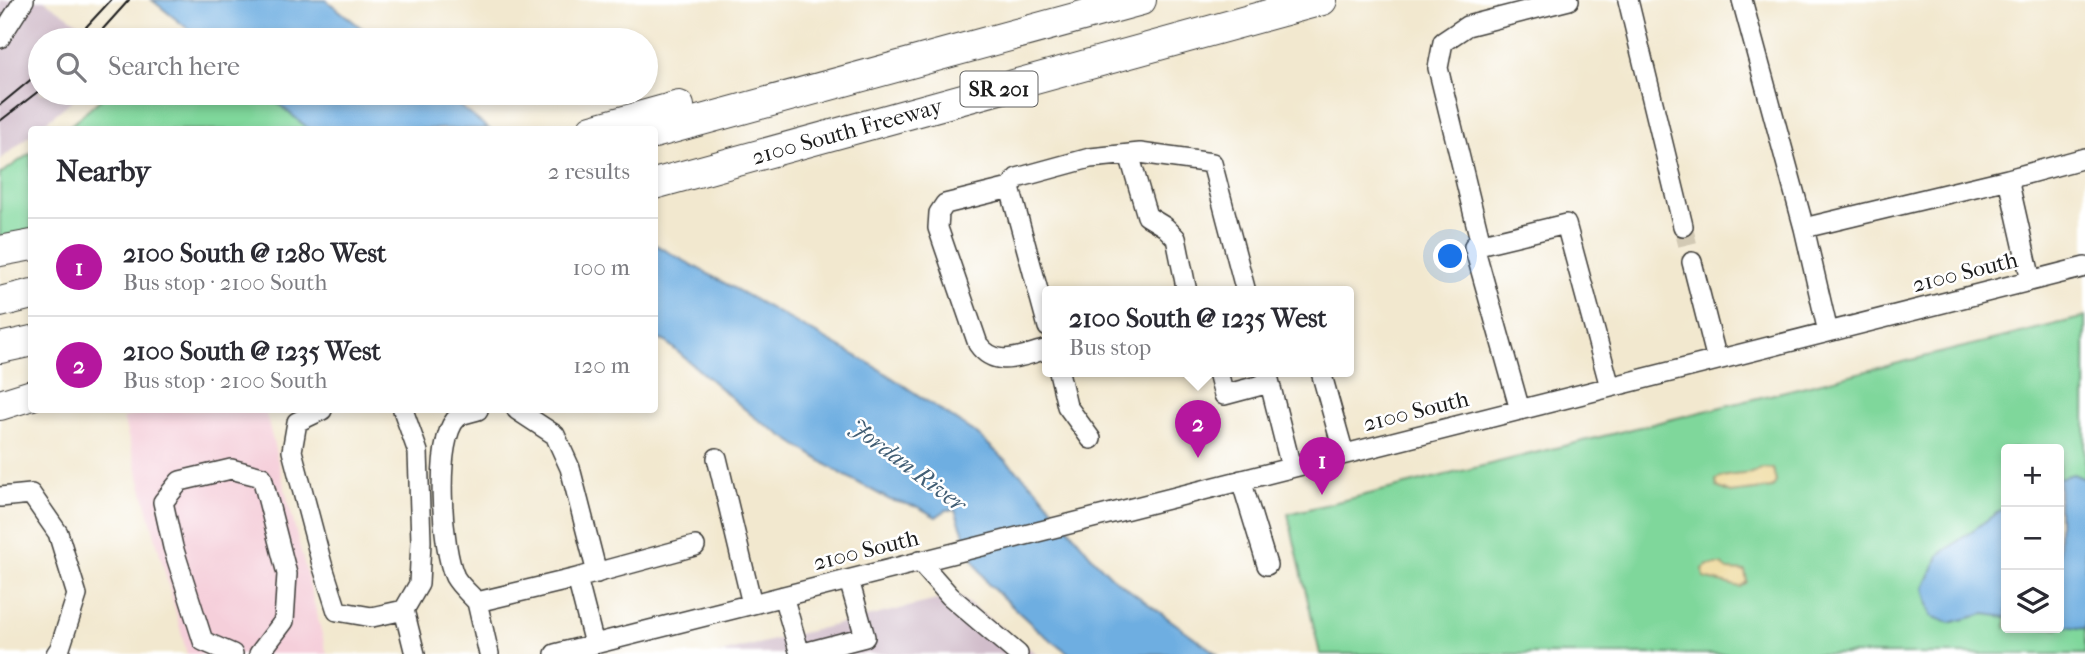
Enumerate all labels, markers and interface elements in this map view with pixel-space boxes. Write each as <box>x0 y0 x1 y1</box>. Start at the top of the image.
search box <box>28 28 658 105</box>
icon: search <box>52 48 90 86</box>
text: Search here <box>108 51 240 82</box>
road number: SR 201 <box>960 72 1038 106</box>
street label: 2100 South Freeway <box>748 92 946 170</box>
text: Nearby <box>56 154 151 189</box>
text: 2 results <box>548 158 630 185</box>
text: 2100 South @ 1280 West <box>123 238 386 269</box>
your location <box>1433 239 1467 273</box>
street label: 2100 South <box>1910 246 2021 298</box>
text: 1 <box>75 254 83 281</box>
text: 100 m <box>572 254 630 281</box>
text: Bus stop · 2100 South <box>123 269 327 296</box>
popup <box>1042 286 1354 377</box>
text: 2100 South @ 1235 West <box>1069 303 1327 334</box>
text: Bus stop <box>1069 334 1151 361</box>
text: 2100 South @ 1235 West <box>123 336 381 367</box>
text: 2 <box>73 352 85 379</box>
text: 120 m <box>573 352 630 379</box>
text: Bus stop · 2100 South <box>123 367 327 394</box>
street label: 2100 South <box>1361 385 1472 437</box>
pin: 2 <box>1175 400 1221 458</box>
water label: Jordan River <box>845 412 973 519</box>
pin: 1 <box>1299 437 1345 495</box>
map controls <box>2001 444 2064 633</box>
button: + <box>2001 444 2064 507</box>
button: − <box>2001 507 2064 570</box>
street label: 2100 South <box>811 524 922 576</box>
button: layers <box>2001 570 2064 633</box>

